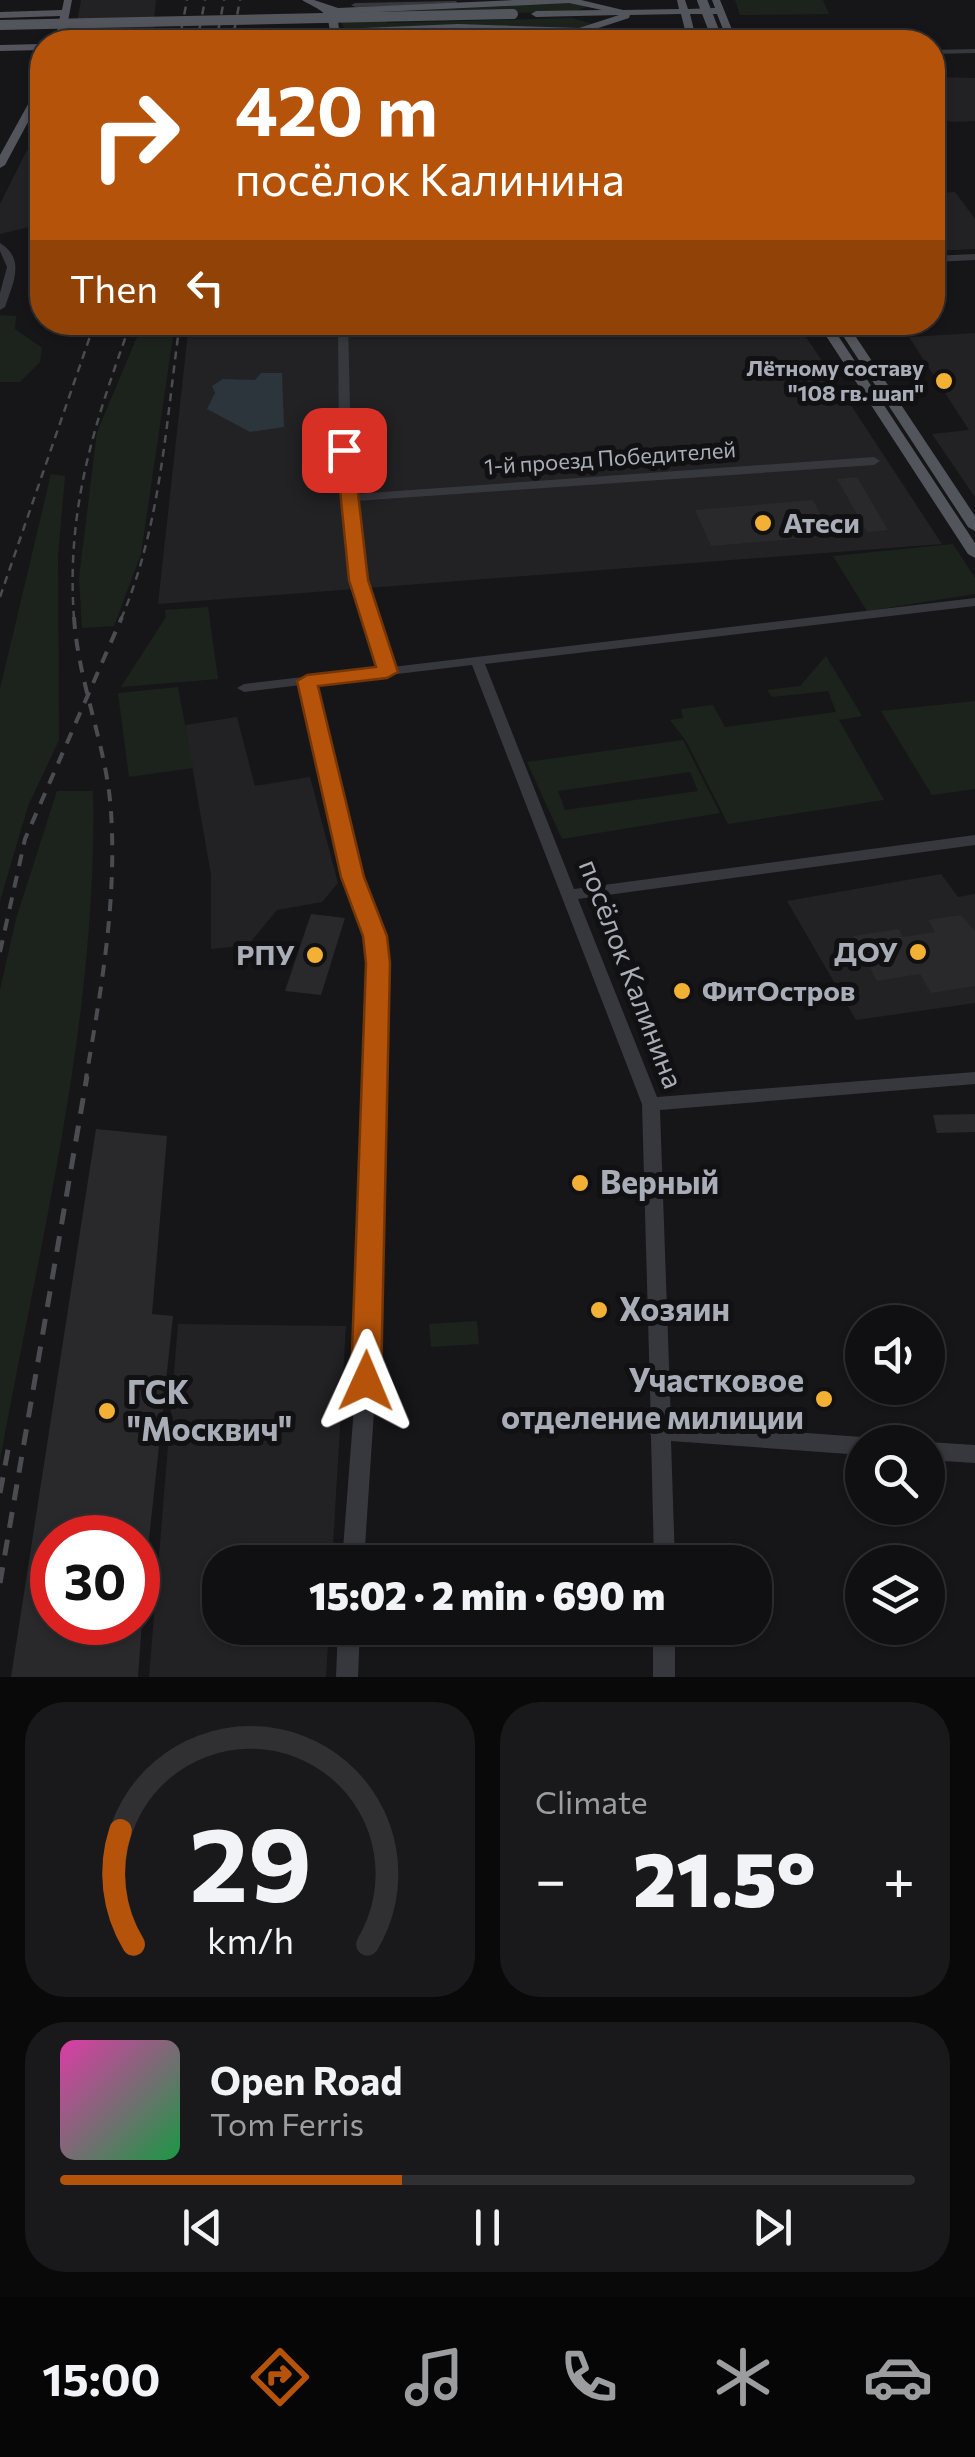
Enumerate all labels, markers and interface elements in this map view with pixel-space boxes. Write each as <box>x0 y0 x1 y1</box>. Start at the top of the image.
text: 420 m <box>235 65 438 150</box>
icon: right <box>70 70 200 200</box>
text: посёлок Калинина <box>235 150 625 205</box>
icon: left <box>178 260 233 315</box>
text: Then <box>70 264 158 311</box>
place label: Лётному составу "108 гв. шап" <box>747 354 924 406</box>
marker: Лётному составу "108 гв. шап" <box>933 370 955 392</box>
pin <box>302 408 387 493</box>
icon: arrive <box>317 423 372 478</box>
street label: 1-й проезд Победителей <box>483 435 737 480</box>
place label: Атеси <box>783 505 860 539</box>
marker: Атеси <box>752 512 774 534</box>
street label: посёлок Калинина <box>573 854 691 1093</box>
place label: ДОУ <box>834 934 898 968</box>
place label: РПУ <box>236 937 295 971</box>
marker: ДОУ <box>907 941 929 963</box>
marker: РПУ <box>304 944 326 966</box>
place label: ФитОстров <box>702 973 855 1007</box>
marker: ФитОстров <box>671 980 693 1002</box>
place label: Верный <box>600 1161 719 1201</box>
marker: Верный <box>569 1172 591 1194</box>
place label: Хозяин <box>619 1288 730 1328</box>
marker: Хозяин <box>588 1299 610 1321</box>
map controls <box>845 1305 945 1645</box>
button: sound <box>845 1305 945 1405</box>
position arrow <box>314 1329 418 1433</box>
place label: Участковое отделение милиции <box>501 1359 804 1436</box>
place label: ГСК "Москвич" <box>127 1371 292 1448</box>
marker: Участковое отделение милиции <box>813 1388 835 1410</box>
marker: ГСК "Москвич" <box>96 1400 118 1422</box>
button: search <box>845 1425 945 1525</box>
speed limit sign: 30 <box>30 1515 160 1645</box>
button: layers <box>845 1545 945 1645</box>
text: 15:02 · 2 min · 690 m <box>309 1571 665 1618</box>
text: Climate <box>535 1781 648 1821</box>
text: 29 <box>189 1796 311 1923</box>
text: 21.5° <box>633 1831 816 1922</box>
text: − <box>535 1844 566 1911</box>
text: + <box>883 1844 915 1911</box>
text: km/h <box>207 1918 293 1961</box>
text: Open Road <box>210 2056 403 2103</box>
text: Tom Ferris <box>210 2103 364 2143</box>
icon: previous <box>175 2200 230 2255</box>
icon: pause <box>460 2200 515 2255</box>
icon: next <box>745 2200 800 2255</box>
icon: directions <box>245 2342 315 2412</box>
icon: music <box>399 2342 469 2412</box>
icon: phone <box>554 2342 624 2412</box>
icon: climate <box>708 2342 778 2412</box>
icon: car <box>863 2342 933 2412</box>
text: 15:00 <box>42 2350 161 2405</box>

